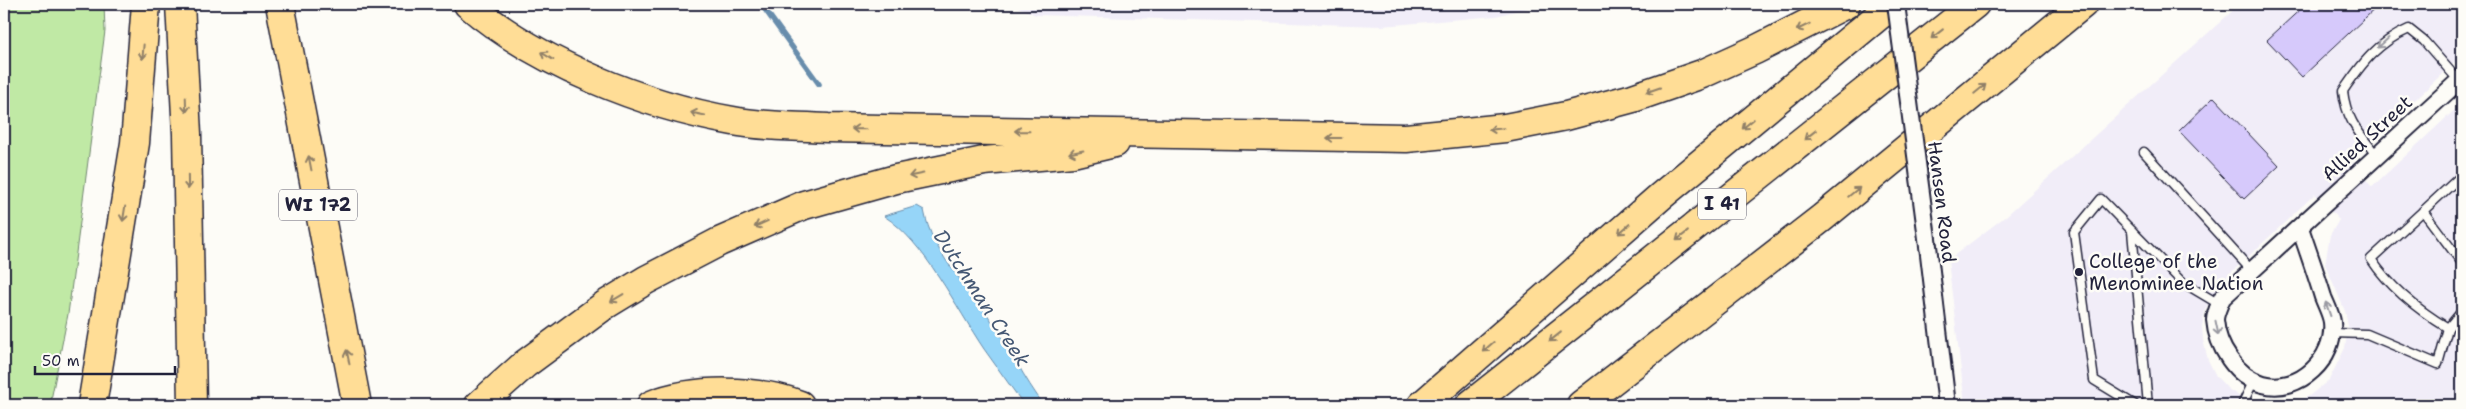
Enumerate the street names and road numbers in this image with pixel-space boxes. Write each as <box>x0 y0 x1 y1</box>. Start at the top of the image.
street label: Allied Street <box>2316 90 2418 186</box>
street label: Hansen Road <box>1922 140 1962 264</box>
road number: I 41 <box>1698 188 1746 220</box>
road number: WI 172 <box>279 190 357 220</box>

